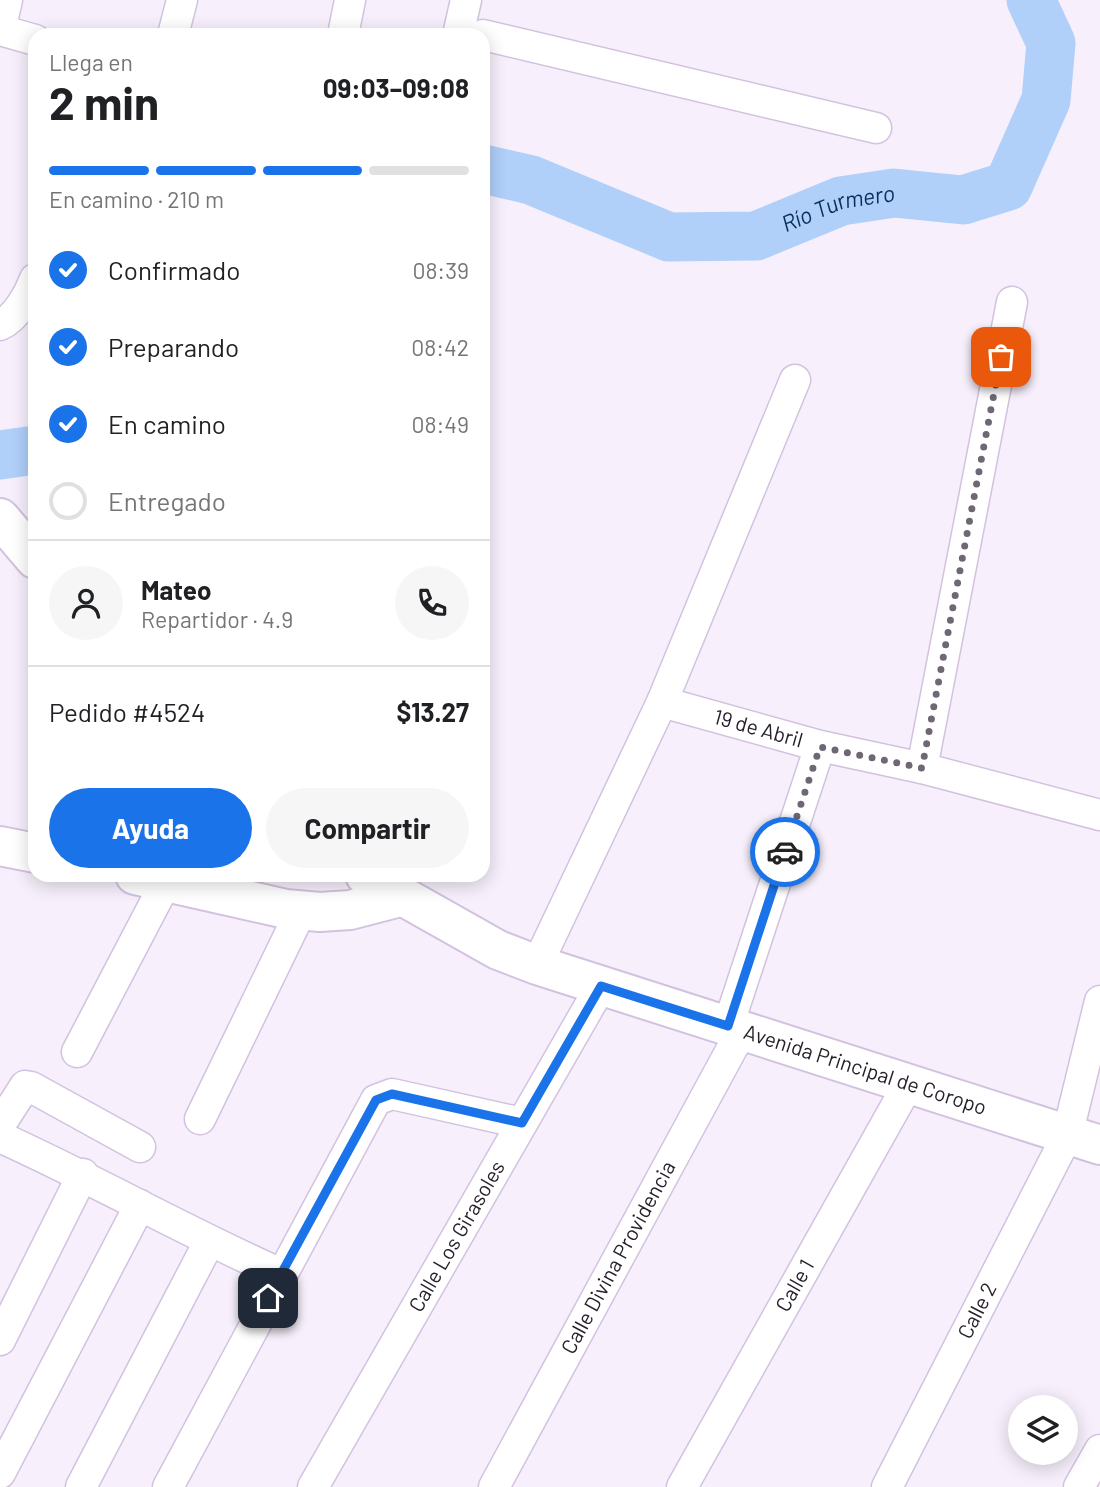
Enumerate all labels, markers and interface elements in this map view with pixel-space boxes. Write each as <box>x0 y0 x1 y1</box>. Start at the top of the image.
text: Llega en <box>49 48 133 76</box>
text: 09:03–09:08 <box>323 72 469 103</box>
text: 2 min <box>49 74 159 129</box>
water label: Río Turmero <box>777 178 896 237</box>
text: En camino · 210 m <box>49 185 224 213</box>
icon: check <box>49 251 87 289</box>
text: Confirmado <box>108 254 240 285</box>
text: 08:39 <box>412 256 469 284</box>
pin <box>971 327 1031 387</box>
icon: check <box>49 328 87 366</box>
text: Preparando <box>108 331 239 362</box>
text: 08:42 <box>411 333 469 361</box>
icon: bag <box>982 338 1020 376</box>
icon: check <box>49 405 87 443</box>
text: En camino <box>108 408 226 439</box>
text: 08:49 <box>412 410 469 438</box>
text: Entregado <box>108 485 226 516</box>
button: person <box>49 566 123 640</box>
button: phone <box>395 566 469 640</box>
text: Mateo <box>141 574 211 605</box>
text: Repartidor · 4.9 <box>141 605 293 633</box>
text: Pedido #4524 <box>49 696 205 727</box>
text: $13.27 <box>396 696 469 727</box>
street label: 19 de Abril <box>711 703 806 752</box>
button: Ayuda <box>49 788 252 868</box>
button: Compartir <box>266 788 469 868</box>
courier <box>750 817 820 887</box>
icon: car <box>766 833 804 871</box>
street label: Avenida Principal de Coropo <box>741 1018 990 1119</box>
street label: Calle Los Girasoles <box>402 1156 509 1316</box>
street label: Calle Divina Providencia <box>555 1156 680 1358</box>
street label: Calle 1 <box>769 1254 818 1315</box>
pin <box>238 1268 298 1328</box>
street label: Calle 2 <box>951 1278 1001 1342</box>
icon: home <box>249 1279 287 1317</box>
map controls <box>1008 1395 1078 1465</box>
button: layers <box>1008 1395 1078 1465</box>

